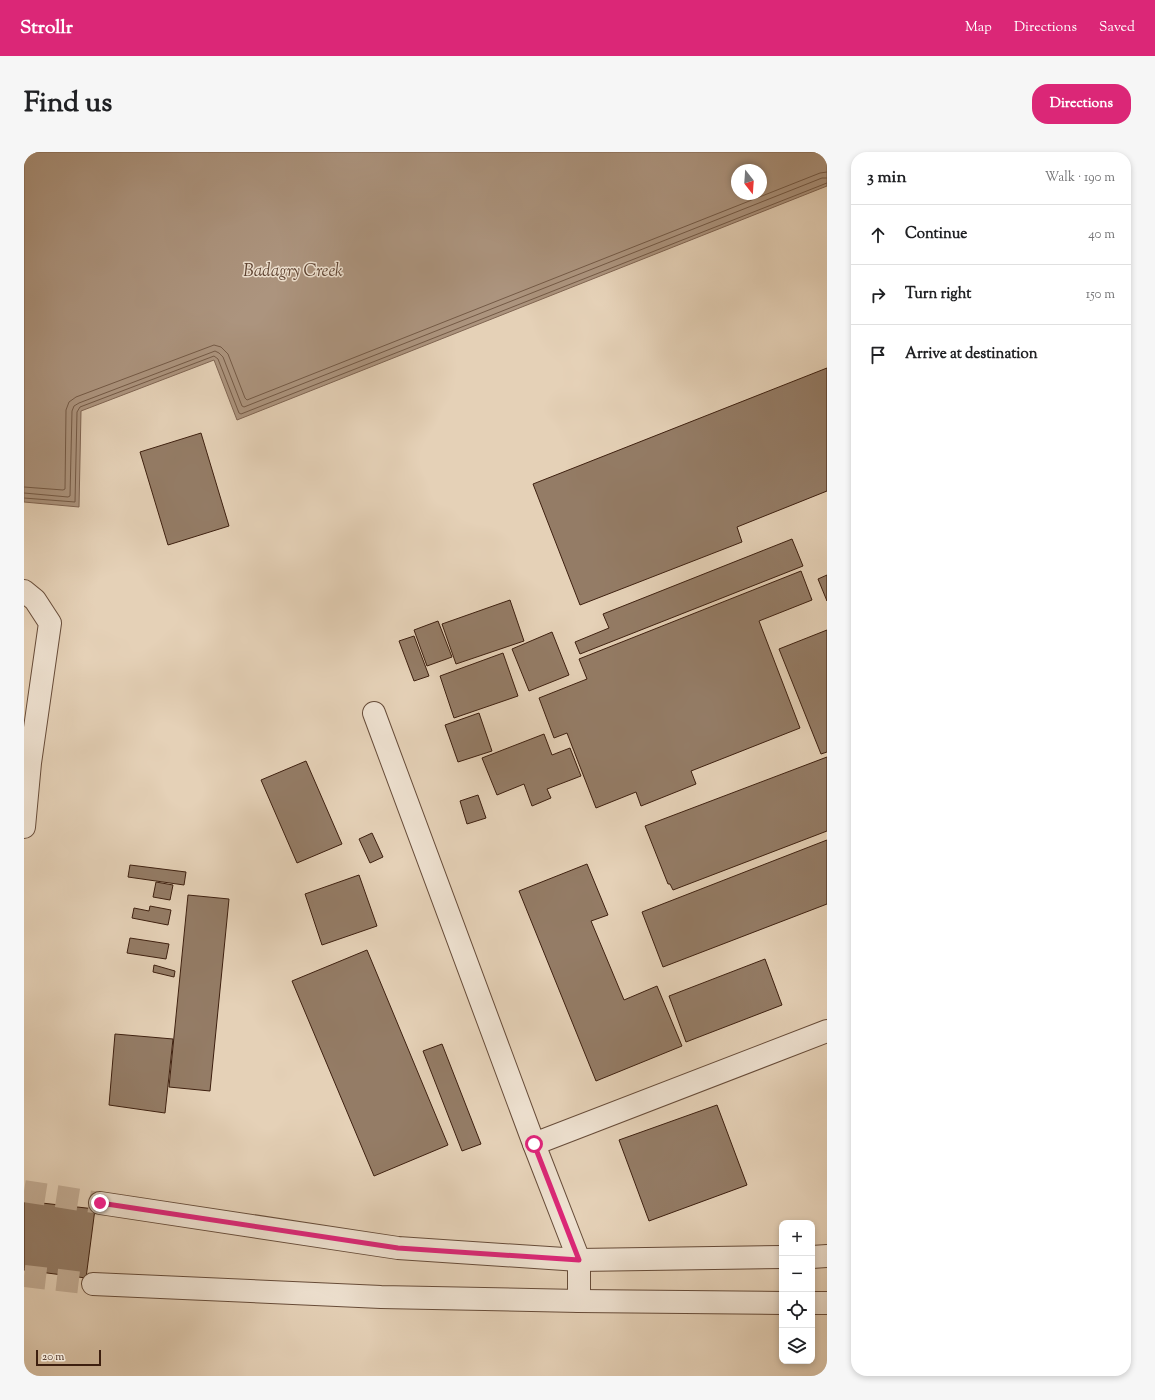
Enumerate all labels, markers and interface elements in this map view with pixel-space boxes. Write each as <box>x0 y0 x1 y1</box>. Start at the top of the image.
text: Strollr <box>20 15 73 42</box>
text: Map <box>965 18 992 38</box>
text: Directions <box>1014 18 1077 38</box>
text: Saved <box>1099 18 1135 38</box>
text: Find us <box>24 84 112 124</box>
button: Directions <box>1032 84 1131 124</box>
north arrow <box>731 164 767 200</box>
text: 3 min <box>867 166 906 190</box>
text: Walk · 190 m <box>1045 169 1115 187</box>
icon: ahead <box>867 224 889 246</box>
text: Continue <box>905 224 967 245</box>
text: 40 m <box>1088 226 1115 244</box>
water label: Badagry Creek <box>243 260 343 284</box>
icon: right <box>867 284 889 306</box>
text: Turn right <box>905 284 971 305</box>
text: 150 m <box>1086 286 1115 304</box>
icon: arrive <box>867 344 889 366</box>
text: Arrive at destination <box>905 344 1038 365</box>
route start <box>525 1135 543 1153</box>
route end <box>91 1194 109 1212</box>
map controls <box>779 1220 815 1364</box>
button: + <box>779 1220 815 1256</box>
button: − <box>779 1256 815 1292</box>
button: locate <box>779 1292 815 1328</box>
button: layers <box>779 1328 815 1364</box>
scale bar <box>36 1348 101 1367</box>
text: 20 m <box>42 1349 64 1365</box>

